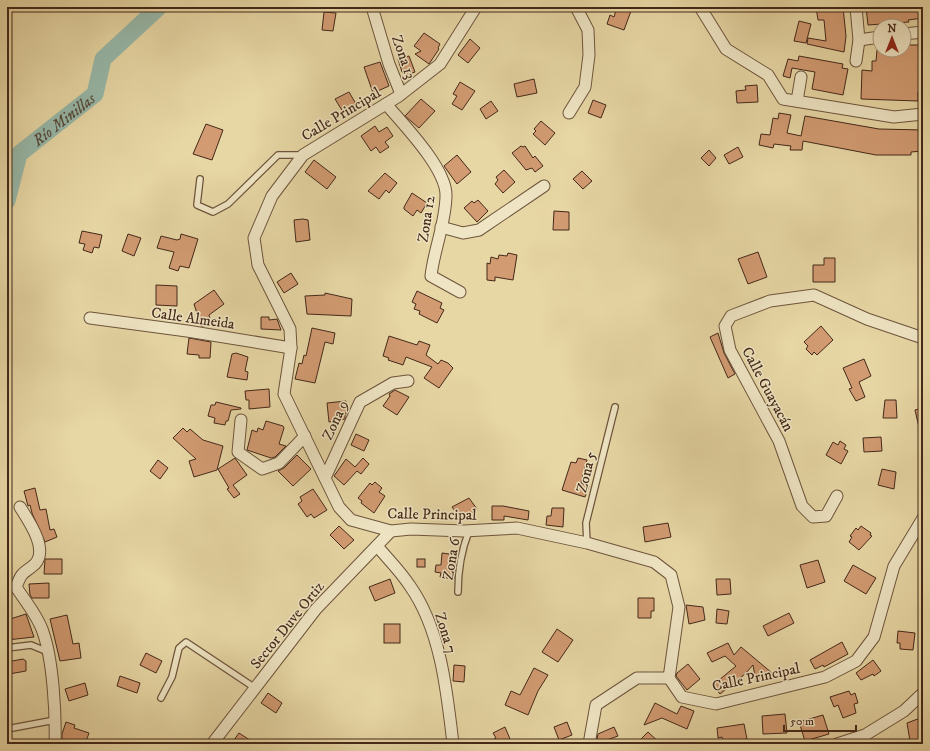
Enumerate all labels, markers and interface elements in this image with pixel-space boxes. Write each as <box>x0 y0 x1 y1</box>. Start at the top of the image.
north arrow <box>872 18 912 58</box>
text: N <box>887 22 897 36</box>
street label: Zona 13 <box>387 33 420 82</box>
street label: Calle Principal <box>298 83 385 146</box>
water label: Río Minillas <box>28 88 100 151</box>
street label: Zona 12 <box>413 194 440 244</box>
street label: Calle Almeida <box>150 303 236 334</box>
street label: Calle Guayacán <box>737 344 798 435</box>
street label: Zona 9 <box>318 397 353 443</box>
street label: Zona 5 <box>572 449 601 495</box>
street label: Calle Principal <box>387 504 477 525</box>
street label: Zona 6 <box>438 536 465 582</box>
street label: Sector Duve Ortiz <box>246 577 329 673</box>
street label: Zona 7 <box>430 610 461 656</box>
street label: Calle Principal <box>710 659 802 696</box>
scale bar <box>784 707 856 733</box>
text: 50 m <box>790 714 814 729</box>

